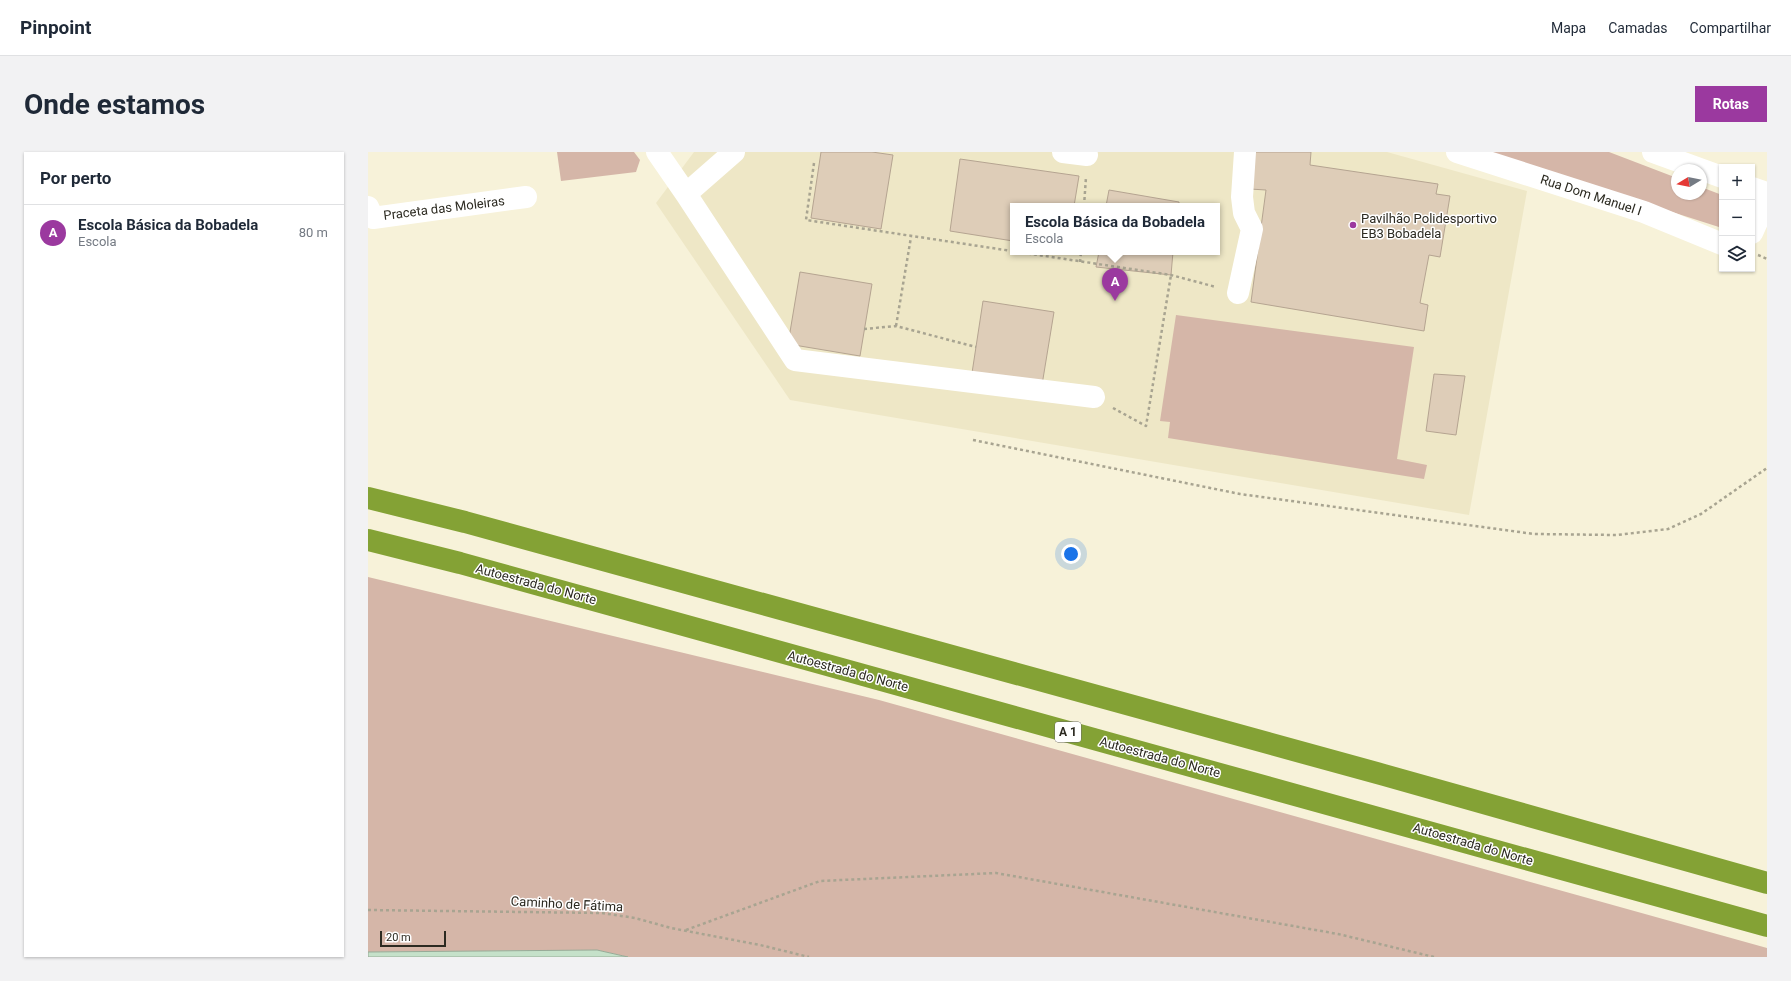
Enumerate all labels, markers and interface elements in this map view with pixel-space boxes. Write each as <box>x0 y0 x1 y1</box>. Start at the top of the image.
text: Pinpoint <box>20 16 91 39</box>
text: Mapa <box>1551 20 1586 36</box>
text: Camadas <box>1608 20 1668 36</box>
text: Compartilhar <box>1690 20 1771 36</box>
button: Rotas <box>1695 86 1767 122</box>
text: Onde estamos <box>24 88 205 121</box>
north arrow <box>1671 164 1707 200</box>
map controls <box>1719 164 1755 272</box>
button: + <box>1719 164 1755 200</box>
text: Por perto <box>40 168 111 188</box>
street label: Rua Dom Manuel I <box>1538 172 1644 218</box>
street label: Praceta das Moleiras <box>383 193 506 223</box>
button: − <box>1719 200 1755 236</box>
popup <box>1010 203 1220 255</box>
place label: Pavilhão Polidesportivo EB3 Bobadela <box>1361 211 1497 241</box>
text: Escola Básica da Bobadela <box>1025 213 1205 231</box>
text: Escola Básica da Bobadela <box>78 216 258 234</box>
marker: Pavilhão Polidesportivo EB3 Bobadela <box>1348 220 1358 230</box>
text: A <box>49 225 57 240</box>
text: 80 m <box>299 225 328 240</box>
text: Escola <box>1025 231 1063 246</box>
text: Escola <box>78 234 117 249</box>
button: layers <box>1719 236 1755 272</box>
pin: A <box>1102 268 1128 301</box>
your location <box>1061 544 1081 564</box>
street label: Autoestrada do Norte <box>474 561 598 607</box>
street label: Autoestrada do Norte <box>786 648 910 694</box>
road number: A 1 <box>1055 722 1081 742</box>
street label: Autoestrada do Norte <box>1098 734 1222 780</box>
street label: Autoestrada do Norte <box>1411 820 1535 868</box>
street label: Caminho de Fátima <box>510 894 624 914</box>
scale bar <box>380 929 446 948</box>
text: 20 m <box>386 931 411 944</box>

